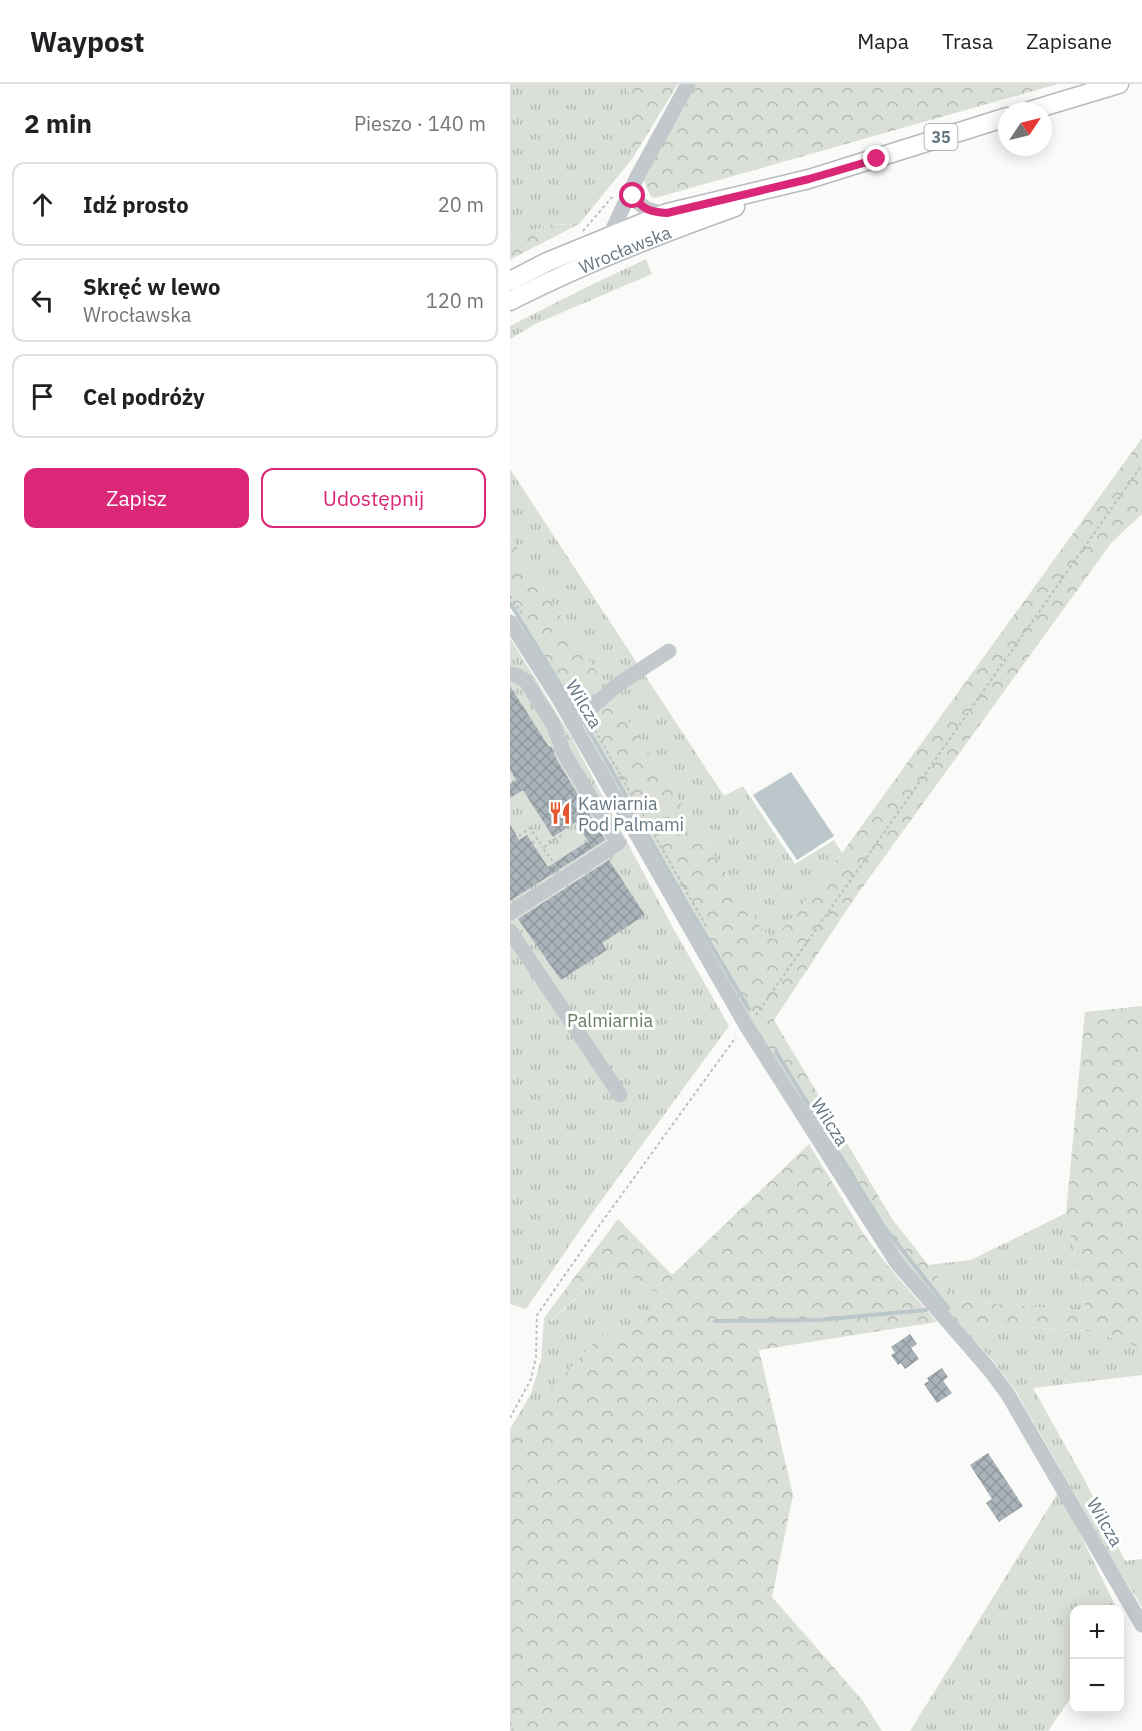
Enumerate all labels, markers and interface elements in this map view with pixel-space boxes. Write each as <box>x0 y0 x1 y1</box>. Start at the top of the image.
text: Waypost <box>30 23 144 60</box>
text: Mapa <box>857 27 909 55</box>
text: Trasa <box>942 27 993 55</box>
text: Zapisane <box>1026 27 1112 55</box>
north arrow <box>998 102 1052 156</box>
text: 2 min <box>24 106 92 140</box>
text: Pieszo · 140 m <box>354 110 486 137</box>
road number: 35 <box>924 124 958 150</box>
route end <box>863 145 889 171</box>
route start <box>619 182 645 208</box>
icon: ahead <box>26 188 59 221</box>
text: Idź prosto <box>83 190 189 219</box>
text: 20 m <box>438 191 484 218</box>
street label: Wrocławska <box>575 220 675 278</box>
text: Skręć w lewo <box>83 272 220 301</box>
icon: left <box>26 284 59 317</box>
text: 120 m <box>426 287 484 314</box>
text: Wrocławska <box>83 301 191 328</box>
icon: arrive <box>26 380 59 413</box>
text: Cel podróży <box>83 382 205 411</box>
button: Zapisz <box>24 468 249 528</box>
button: Udostępnij <box>261 468 486 528</box>
street label: Wilcza <box>561 676 608 733</box>
place label: Kawiarnia Pod Palmami <box>578 792 684 836</box>
restaurant icon: Kawiarnia Pod Palmami <box>547 800 573 826</box>
park label: Palmiarnia <box>567 1009 653 1032</box>
street label: Wilcza <box>806 1094 854 1151</box>
street label: Wilcza <box>1082 1494 1128 1551</box>
map controls <box>1070 1605 1124 1713</box>
button: + <box>1070 1605 1124 1659</box>
button: − <box>1070 1659 1124 1713</box>

